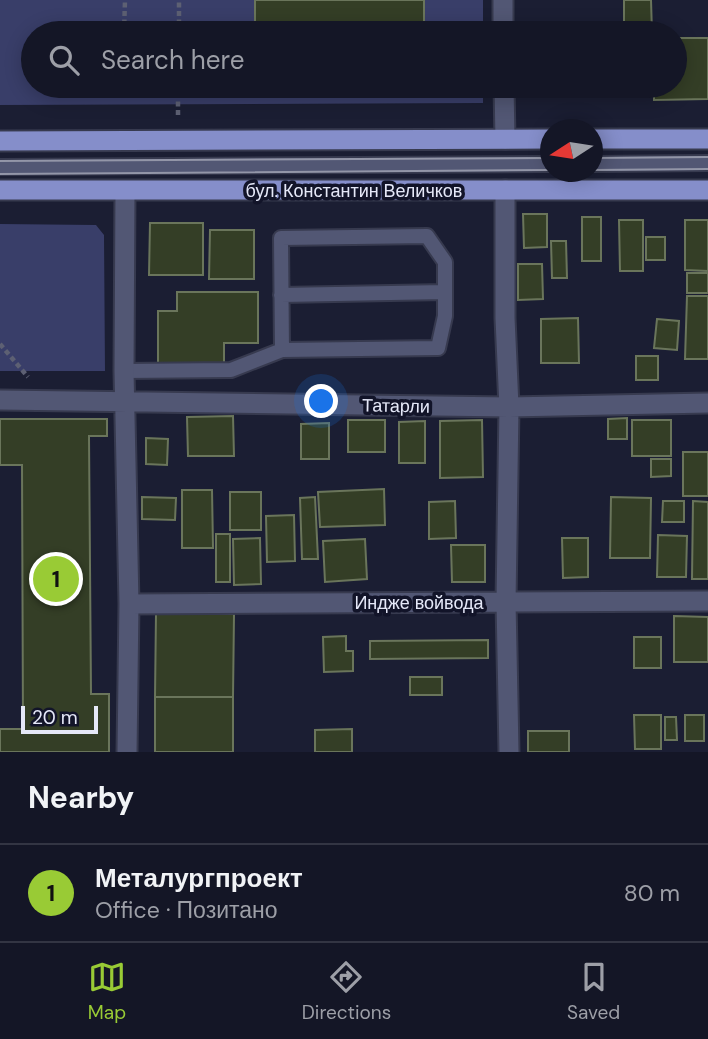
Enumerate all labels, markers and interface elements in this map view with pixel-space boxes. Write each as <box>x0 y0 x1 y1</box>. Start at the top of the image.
search box <box>21 21 687 98</box>
icon: search <box>45 41 83 79</box>
text: Search here <box>101 43 244 77</box>
north arrow <box>540 119 603 182</box>
street label: бул. Константин Величков <box>246 179 462 203</box>
your location <box>304 384 338 418</box>
street label: Татарли <box>362 393 430 419</box>
pin: 1 <box>33 553 79 605</box>
street label: Индже войвода <box>354 591 485 615</box>
scale bar <box>21 703 98 735</box>
text: 20 m <box>32 705 78 730</box>
text: Nearby <box>28 778 134 817</box>
text: Металургпроект <box>95 861 303 895</box>
text: 1 <box>47 878 55 908</box>
text: 80 m <box>624 878 680 908</box>
text: Office · Позитано <box>95 895 278 925</box>
tab: Map <box>88 958 126 1025</box>
tab: Directions <box>302 958 391 1025</box>
tab: Saved <box>567 958 620 1025</box>

